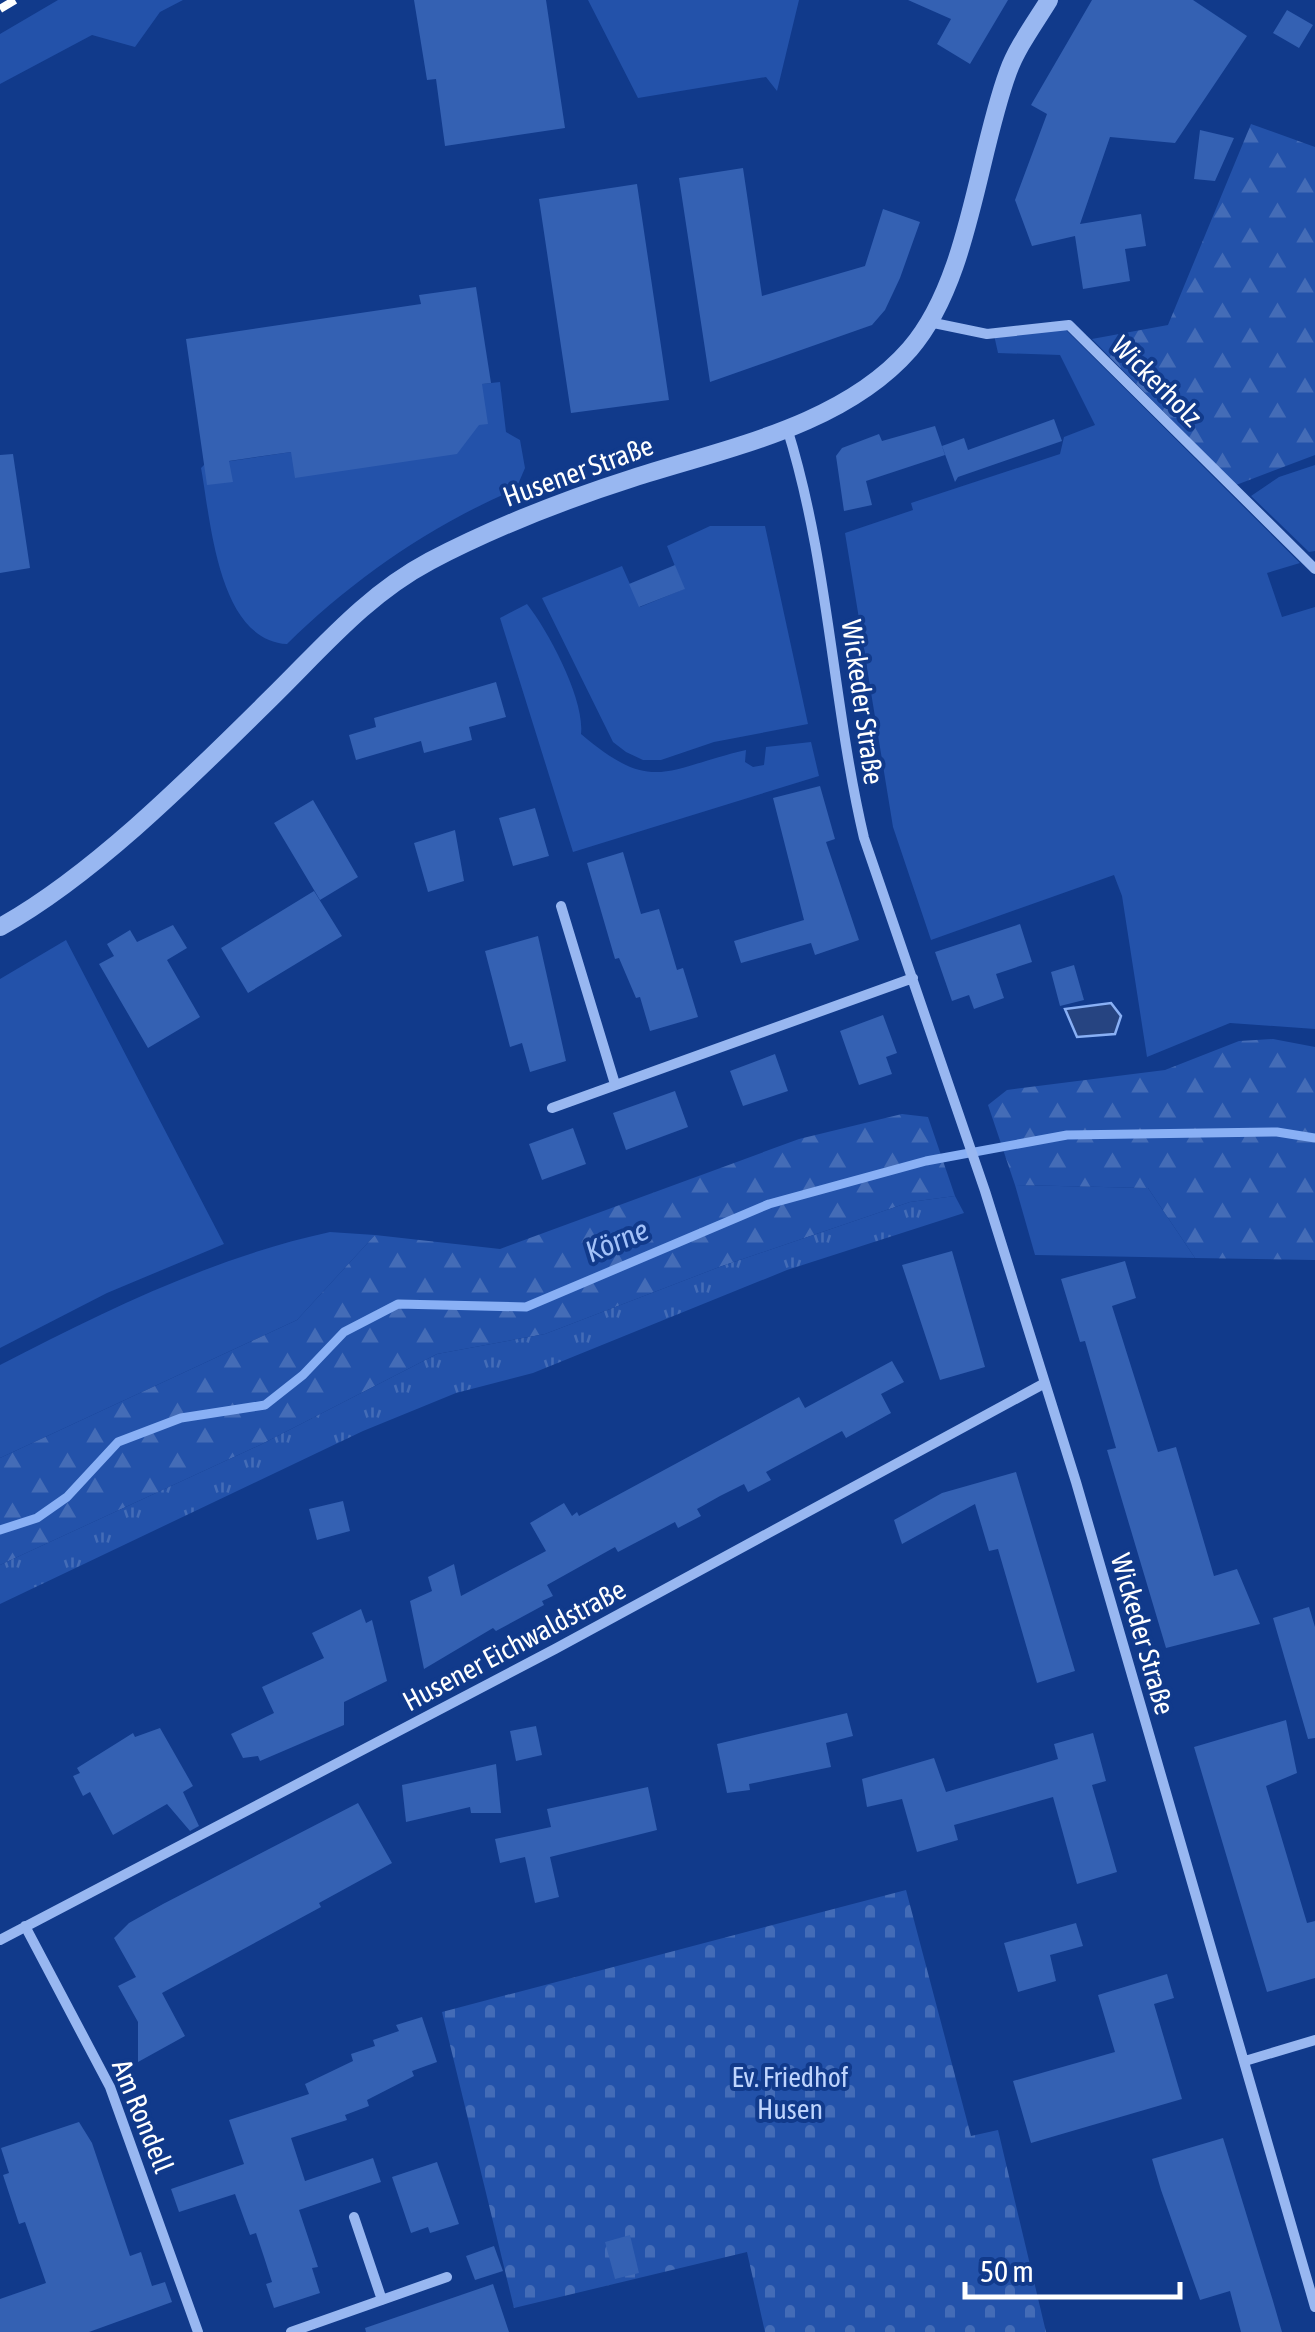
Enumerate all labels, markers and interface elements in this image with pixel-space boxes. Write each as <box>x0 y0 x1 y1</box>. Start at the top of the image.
street label: Wickerholz <box>1105 329 1209 433</box>
street label: Husener Straße <box>499 429 657 513</box>
street label: Wickeder Straße <box>836 618 890 786</box>
water label: Körne <box>580 1212 653 1268</box>
street label: Wickeder Straße <box>1105 1550 1181 1718</box>
street label: Husener Eichwaldstraße <box>397 1573 631 1717</box>
street label: Am Rondell <box>106 2055 180 2178</box>
park label: Ev. Friedhof Husen <box>731 2061 849 2125</box>
scale bar <box>965 2237 1180 2299</box>
text: 50 m <box>980 2254 1034 2288</box>

